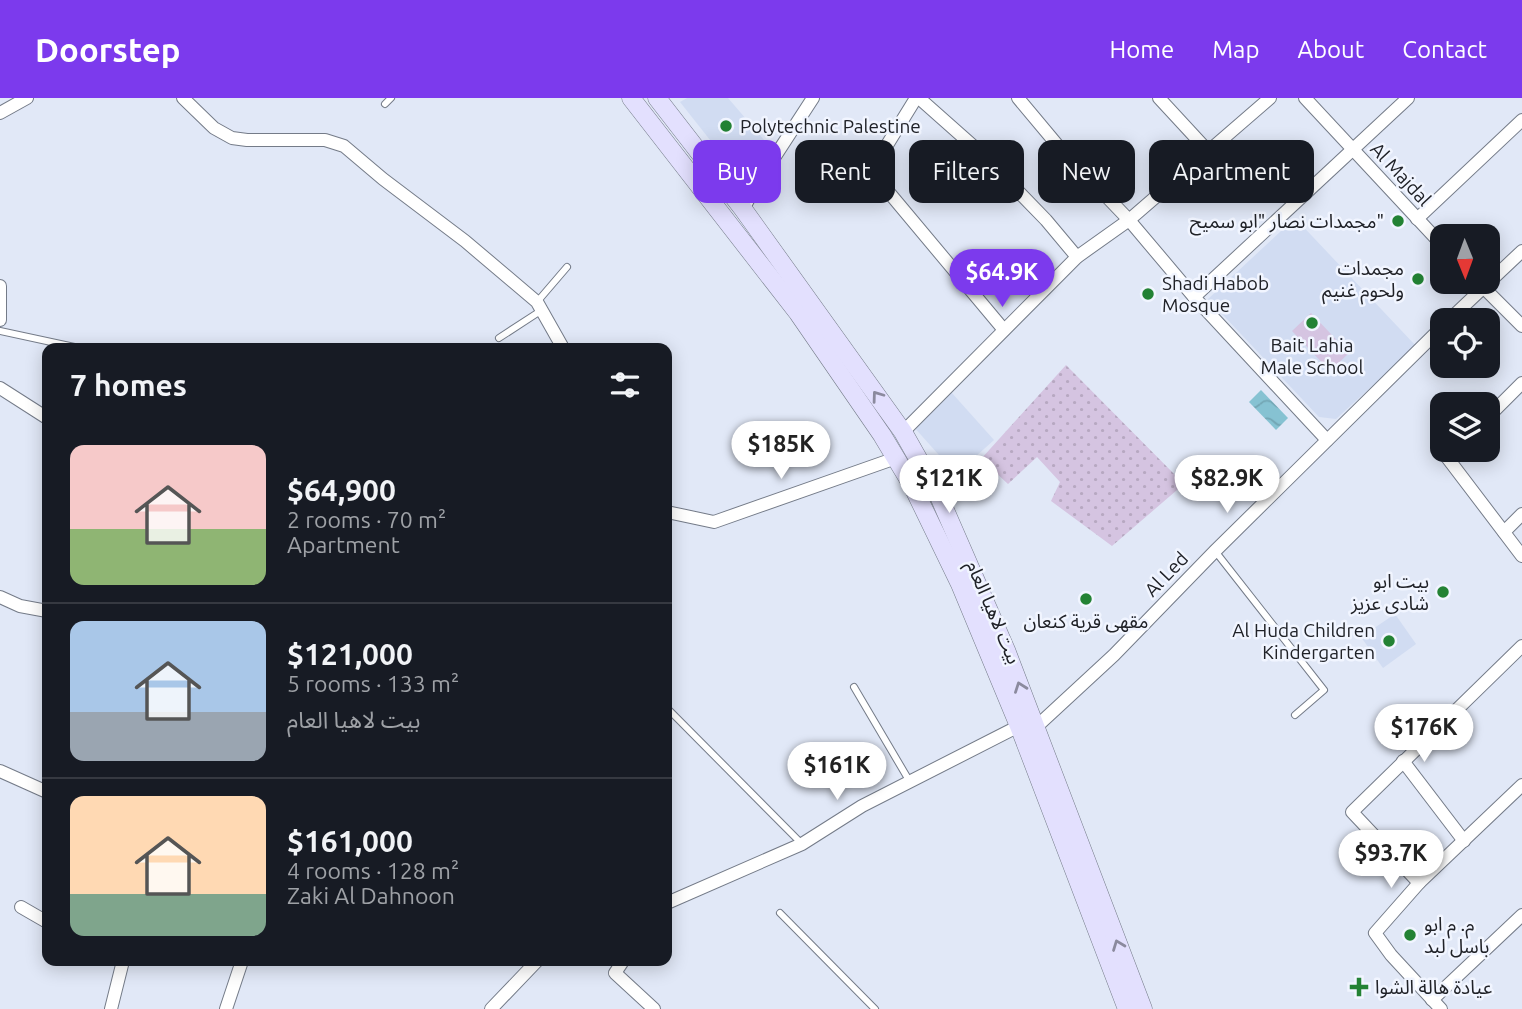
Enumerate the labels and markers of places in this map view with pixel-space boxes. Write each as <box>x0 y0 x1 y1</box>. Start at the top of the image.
place label: Polytechnic Palestine <box>740 115 921 137</box>
marker: Polytechnic Palestine <box>718 118 734 134</box>
place label: مجمدات نصار "ابو سميح" <box>1190 210 1384 236</box>
marker: مجمدات نصار "ابو سميح" <box>1390 213 1406 229</box>
pin: $64.9K <box>945 250 1059 309</box>
place label: مجمدات ولحوم غنيم <box>1322 257 1404 305</box>
marker: مجمدات ولحوم غنيم <box>1410 271 1426 287</box>
place label: Shadi Habob Mosque <box>1162 272 1269 316</box>
marker: Shadi Habob Mosque <box>1140 286 1156 302</box>
marker: Bait Lahia Male School <box>1304 315 1320 331</box>
place label: Bait Lahia Male School <box>1261 334 1363 378</box>
pin: $185K <box>732 422 830 481</box>
pin: $121K <box>900 456 998 515</box>
pin: $82.9K <box>1170 456 1284 515</box>
place label: بيت ابو شادى عزيز <box>1350 570 1429 615</box>
marker: بيت ابو شادى عزيز <box>1435 584 1451 600</box>
marker: مقهى قرية كنعان <box>1078 591 1094 607</box>
place label: مقهى قرية كنعان <box>1024 610 1148 633</box>
place label: Al Huda Children Kindergarten <box>1232 619 1375 663</box>
marker: Al Huda Children Kindergarten <box>1381 633 1397 649</box>
pin: $176K <box>1375 704 1473 764</box>
pin: $161K <box>788 742 886 802</box>
pin: $93.7K <box>1334 830 1448 890</box>
place label: م. م ابو باسل لبد <box>1424 913 1489 958</box>
marker: م. م ابو باسل لبد <box>1402 927 1418 943</box>
place label: عيادة هالة الشوا <box>1375 976 1492 999</box>
marker: عيادة هالة الشوا <box>1349 977 1369 997</box>

